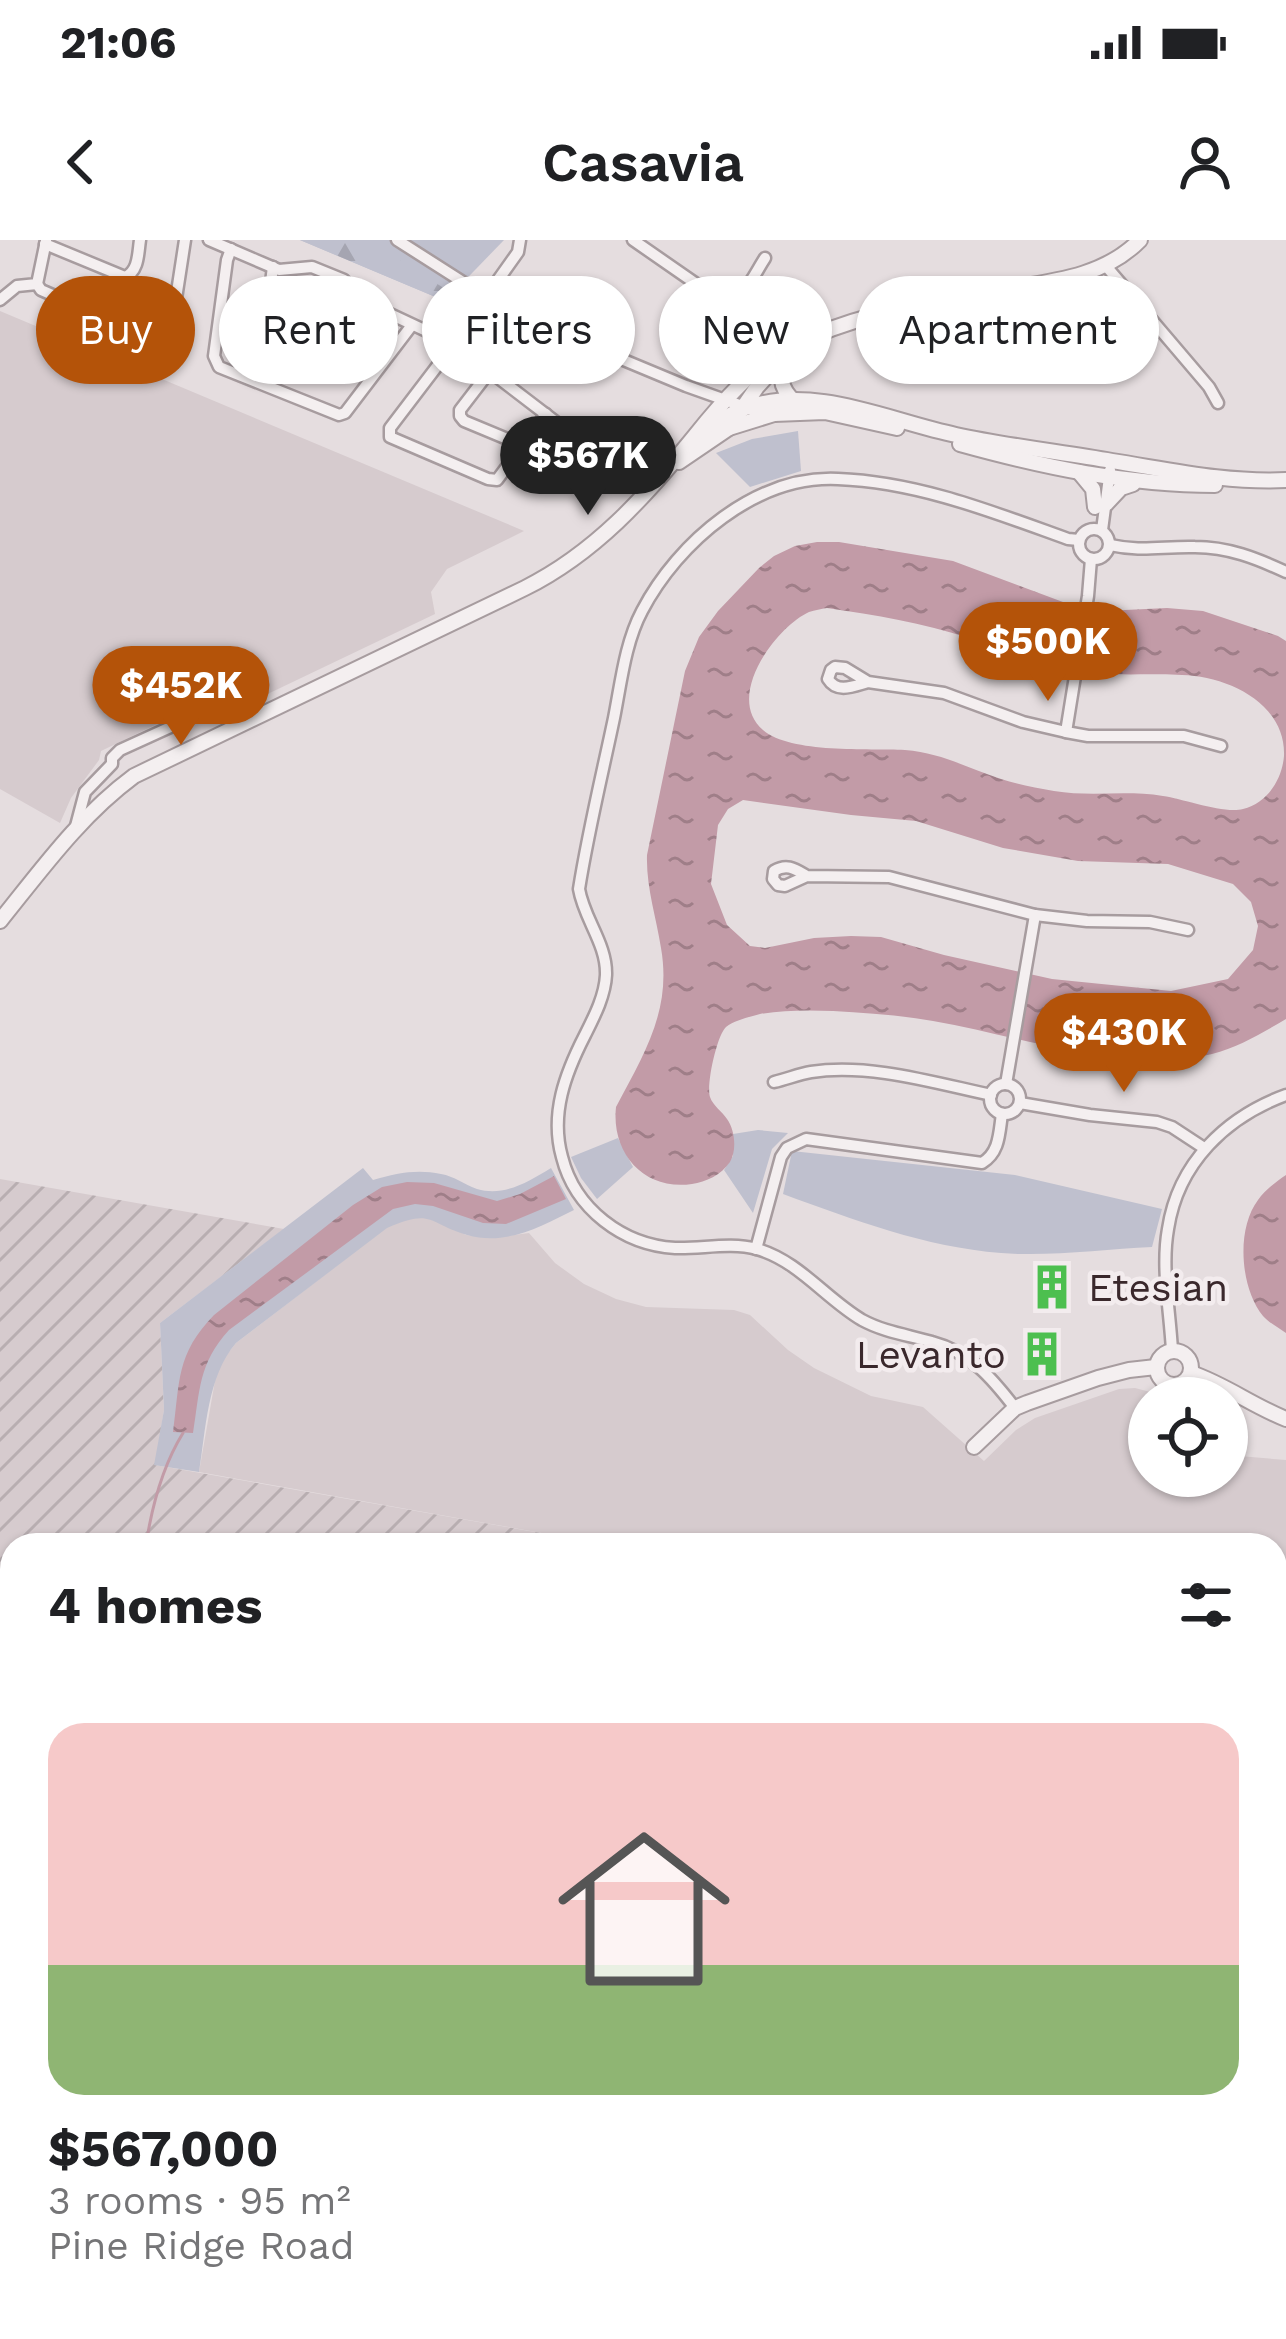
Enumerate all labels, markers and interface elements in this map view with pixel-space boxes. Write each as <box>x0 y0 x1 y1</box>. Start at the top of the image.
text: 21:06 <box>60 16 177 69</box>
icon: back <box>48 129 114 195</box>
icon: person <box>1172 129 1238 195</box>
text: Casavia <box>542 131 744 194</box>
chip: Buy <box>36 276 195 384</box>
chip: Rent <box>219 276 398 384</box>
chip: Filters <box>422 276 635 384</box>
chip: New <box>659 276 832 384</box>
chip: Apartment <box>856 276 1159 384</box>
pin: $567K <box>504 416 672 518</box>
text: $567K <box>527 432 649 477</box>
pin: $500K <box>964 602 1132 704</box>
text: $500K <box>986 618 1111 663</box>
pin: $452K <box>97 646 265 748</box>
text: $452K <box>119 662 243 707</box>
pin: $430K <box>1040 993 1208 1095</box>
text: $430K <box>1061 1009 1187 1054</box>
building icon: Etesian <box>1027 1262 1077 1312</box>
place label: Etesian <box>1088 1265 1228 1310</box>
building icon: Levanto <box>1017 1329 1067 1379</box>
place label: Levanto <box>856 1332 1006 1377</box>
map controls <box>1128 1377 1248 1497</box>
button: locate <box>1128 1377 1248 1497</box>
icon: filters <box>1173 1572 1239 1638</box>
text: 4 homes <box>48 1576 262 1635</box>
icon: home <box>536 1801 752 2017</box>
text: $567,000 <box>48 2119 278 2178</box>
text: 3 rooms · 95 m² <box>48 2178 351 2223</box>
text: Pine Ridge Road <box>48 2223 354 2268</box>

